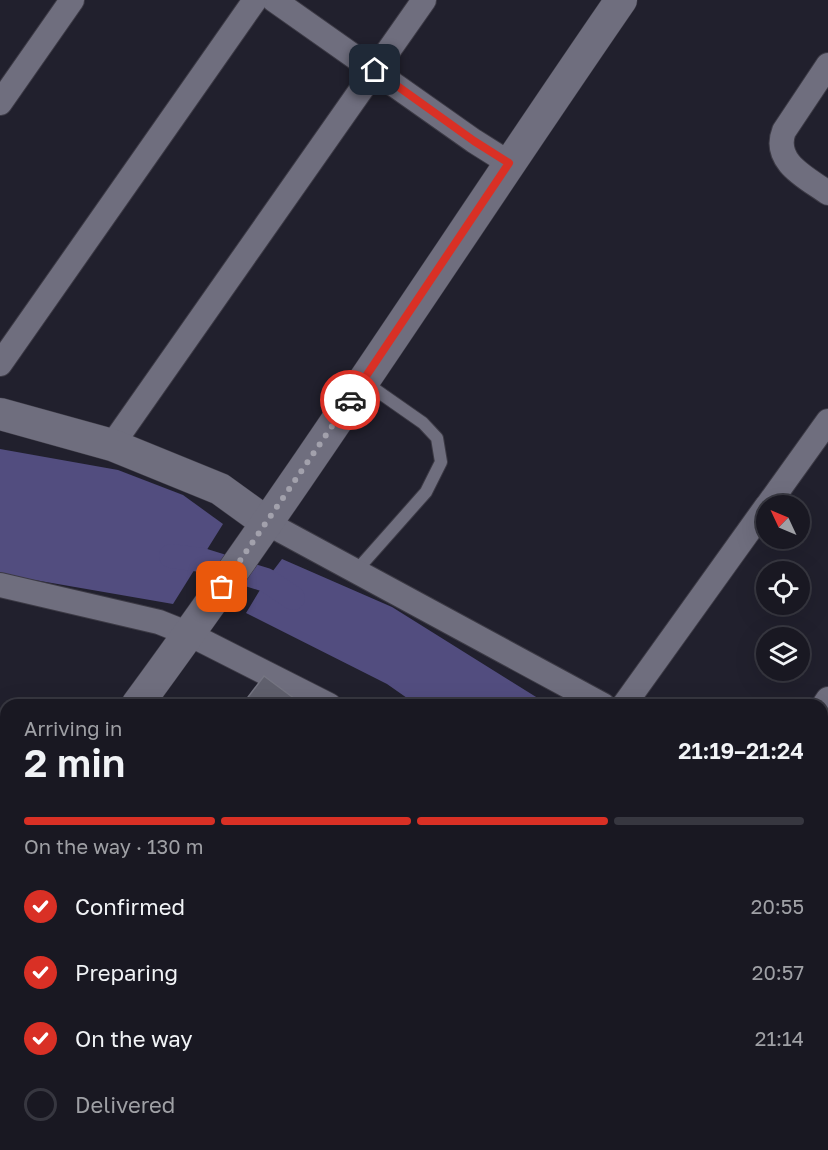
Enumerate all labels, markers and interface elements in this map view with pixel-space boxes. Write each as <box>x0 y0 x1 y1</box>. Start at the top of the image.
pin <box>349 44 400 95</box>
icon: home <box>358 53 391 86</box>
courier <box>320 370 380 430</box>
icon: car <box>334 384 367 417</box>
north arrow <box>756 495 810 549</box>
map controls <box>756 495 810 681</box>
pin <box>196 561 247 612</box>
button: locate <box>756 561 810 615</box>
icon: bag <box>205 570 238 603</box>
button: layers <box>756 627 810 681</box>
text: Arriving in <box>24 716 122 740</box>
text: 21:19–21:24 <box>678 737 804 764</box>
text: 2 min <box>24 739 125 786</box>
text: On the way · 130 m <box>24 834 203 858</box>
icon: check <box>24 890 57 923</box>
text: Confirmed <box>75 893 185 920</box>
text: 20:55 <box>751 894 804 918</box>
icon: check <box>24 956 57 989</box>
text: Preparing <box>75 959 178 986</box>
text: 20:57 <box>752 960 804 984</box>
icon: check <box>24 1022 57 1055</box>
text: On the way <box>75 1025 193 1052</box>
text: 21:14 <box>755 1026 804 1050</box>
text: Delivered <box>75 1091 175 1118</box>

